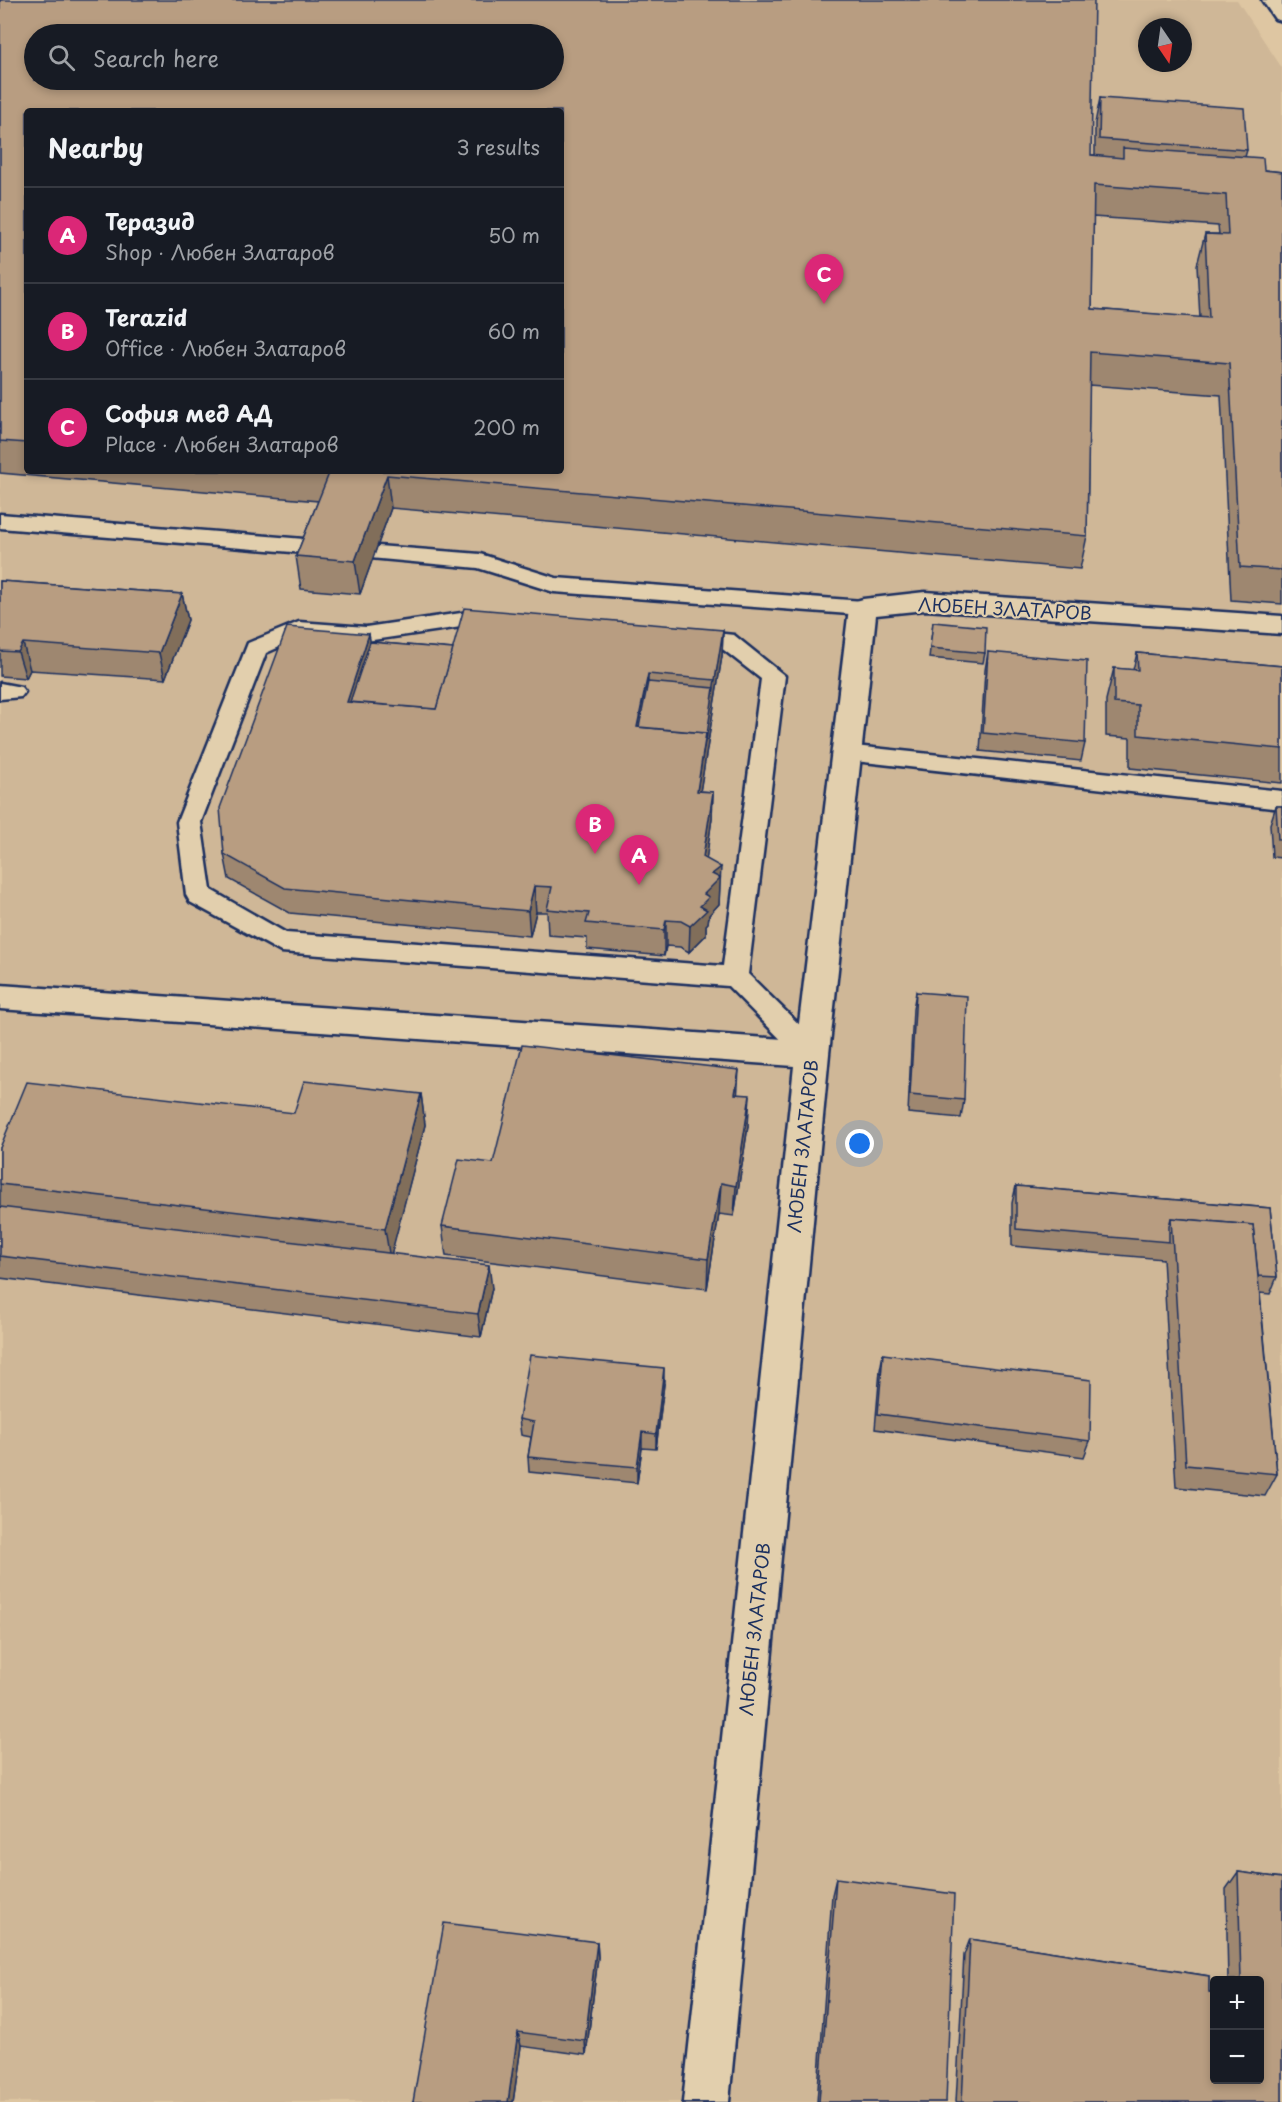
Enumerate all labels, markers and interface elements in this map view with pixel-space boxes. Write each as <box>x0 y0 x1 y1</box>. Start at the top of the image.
north arrow <box>1138 18 1192 72</box>
search box <box>24 24 564 90</box>
icon: search <box>45 41 78 74</box>
text: Search here <box>93 41 219 74</box>
text: Nearby <box>48 128 143 167</box>
text: 3 results <box>457 132 540 162</box>
text: Теразид <box>105 204 195 237</box>
text: A <box>60 220 75 250</box>
text: 50 m <box>488 220 540 250</box>
text: Shop · Любен Златаров <box>105 237 335 267</box>
pin: C <box>804 254 844 304</box>
text: Terazid <box>105 300 187 333</box>
text: B <box>61 316 74 346</box>
text: 60 m <box>488 316 540 346</box>
text: Office · Любен Златаров <box>105 333 346 363</box>
text: София мед АД <box>105 396 273 429</box>
text: C <box>60 412 75 442</box>
text: 200 m <box>473 412 540 442</box>
text: Place · Любен Златаров <box>105 429 338 459</box>
street label: ЛЮБЕН ЗЛАТАРОВ <box>918 590 1092 626</box>
pin: B <box>576 804 614 854</box>
pin: A <box>620 836 658 885</box>
street label: ЛЮБЕН ЗЛАТАРОВ <box>779 1058 825 1234</box>
your location <box>845 1129 874 1158</box>
street label: ЛЮБЕН ЗЛАТАРОВ <box>731 1541 777 1717</box>
map controls <box>1210 1976 1264 2084</box>
button: + <box>1210 1976 1264 2030</box>
button: − <box>1210 2030 1264 2084</box>

